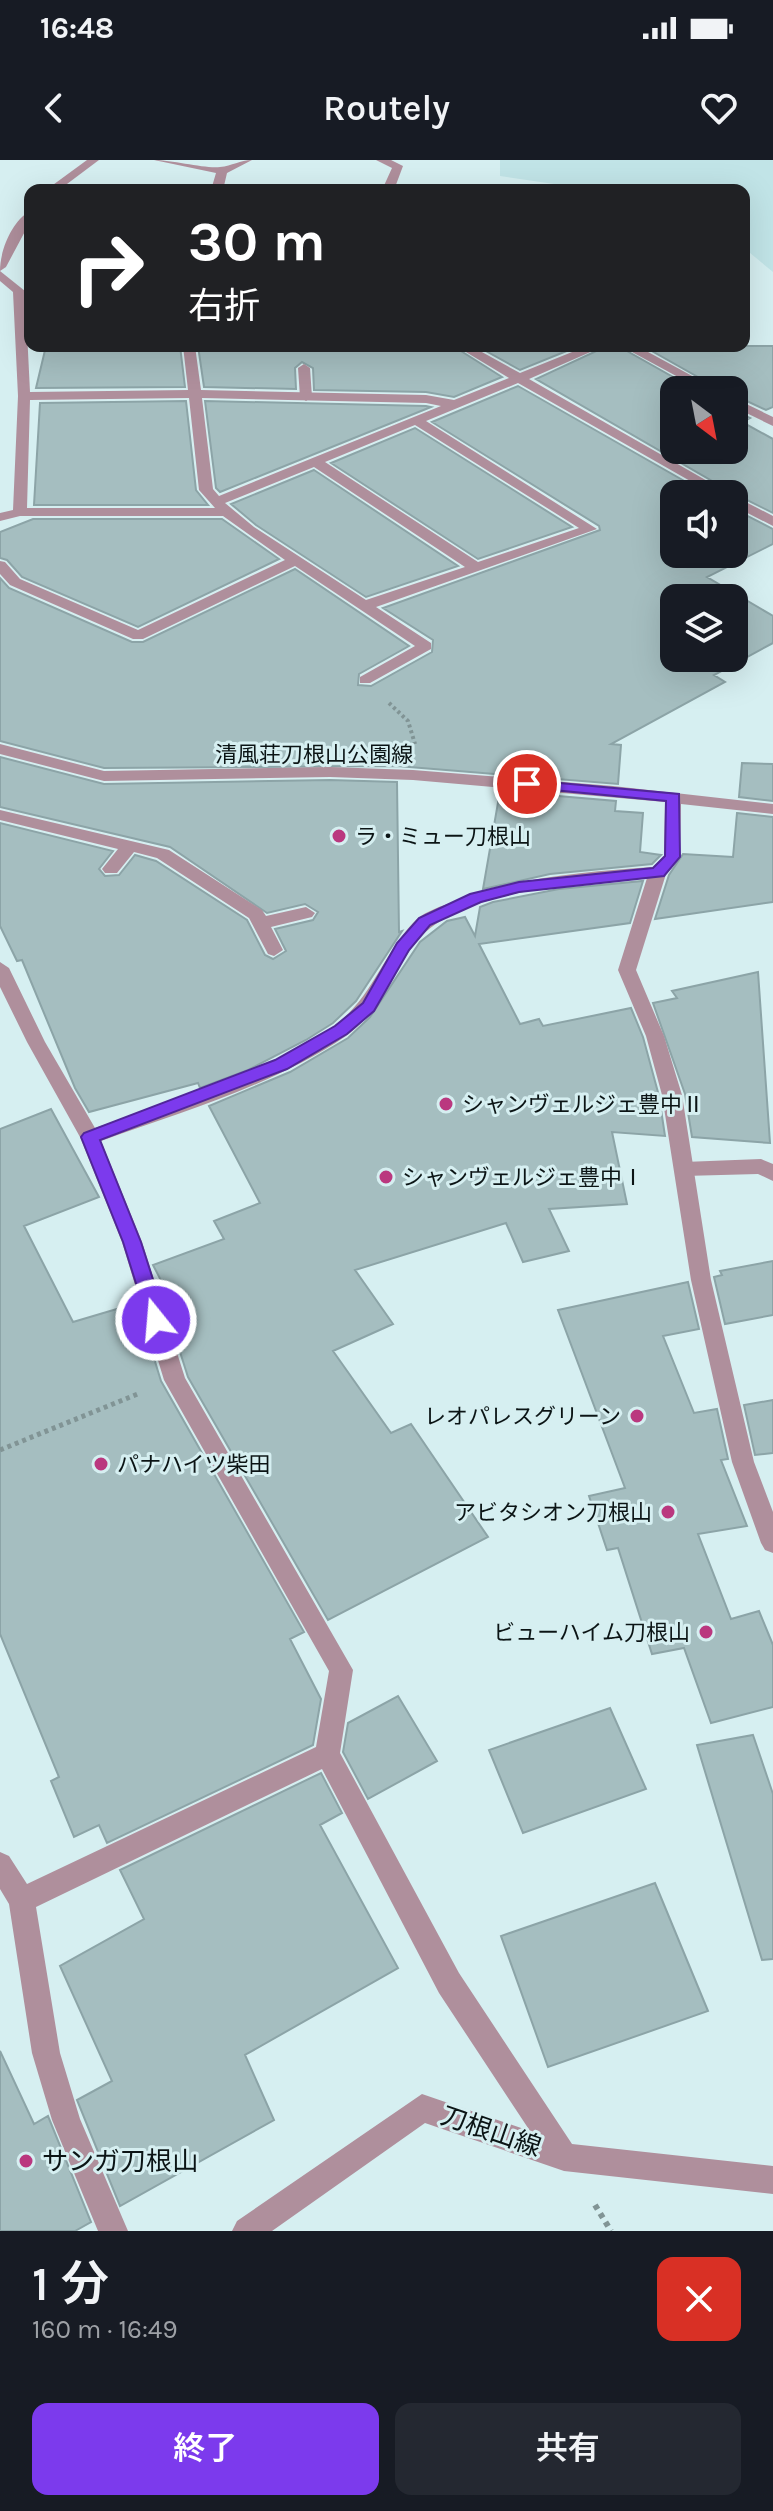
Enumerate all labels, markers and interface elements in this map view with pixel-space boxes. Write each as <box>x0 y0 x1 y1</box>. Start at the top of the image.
text: 16:48 <box>40 10 114 46</box>
icon: back <box>32 86 76 130</box>
icon: heart <box>697 86 741 130</box>
text: Routely <box>323 87 450 129</box>
text: 30 m <box>188 209 326 274</box>
icon: right <box>56 216 160 320</box>
text: 右折 <box>188 285 260 327</box>
north arrow <box>660 376 748 464</box>
map controls <box>660 376 748 672</box>
button: sound <box>660 480 748 568</box>
button: layers <box>660 584 748 672</box>
street label: 清風荘刀根山公園線 <box>215 742 413 768</box>
pin <box>493 750 561 818</box>
icon: arrive <box>505 762 549 806</box>
place label: ラ・ミュー刀根山 <box>355 824 531 850</box>
marker: ラ・ミュー刀根山 <box>330 827 348 845</box>
place label: シャンヴェルジェ豊中Ⅱ <box>462 1092 704 1118</box>
marker: シャンヴェルジェ豊中Ⅱ <box>437 1095 455 1113</box>
place label: シャンヴェルジェ豊中Ⅰ <box>402 1165 644 1191</box>
marker: シャンヴェルジェ豊中Ⅰ <box>377 1168 395 1186</box>
position arrow <box>114 1278 198 1362</box>
place label: レオパレスグリーン <box>424 1404 621 1430</box>
marker: レオパレスグリーン <box>628 1407 646 1425</box>
place label: パナハイツ柴田 <box>117 1452 271 1478</box>
marker: パナハイツ柴田 <box>92 1455 110 1473</box>
place label: アビタシオン刀根山 <box>454 1500 652 1526</box>
marker: アビタシオン刀根山 <box>659 1503 677 1521</box>
place label: ビューハイム刀根山 <box>493 1620 690 1646</box>
marker: ビューハイム刀根山 <box>697 1623 715 1641</box>
street label: 刀根山線 <box>437 2100 545 2163</box>
place label: サンガ刀根山 <box>42 2146 198 2177</box>
marker: サンガ刀根山 <box>17 2152 35 2170</box>
text: 1 分 <box>32 2256 109 2312</box>
button: close <box>657 2257 741 2341</box>
text: 160 m · 16:49 <box>32 2314 177 2345</box>
button: 終了 <box>32 2403 379 2495</box>
button: 共有 <box>395 2403 741 2495</box>

